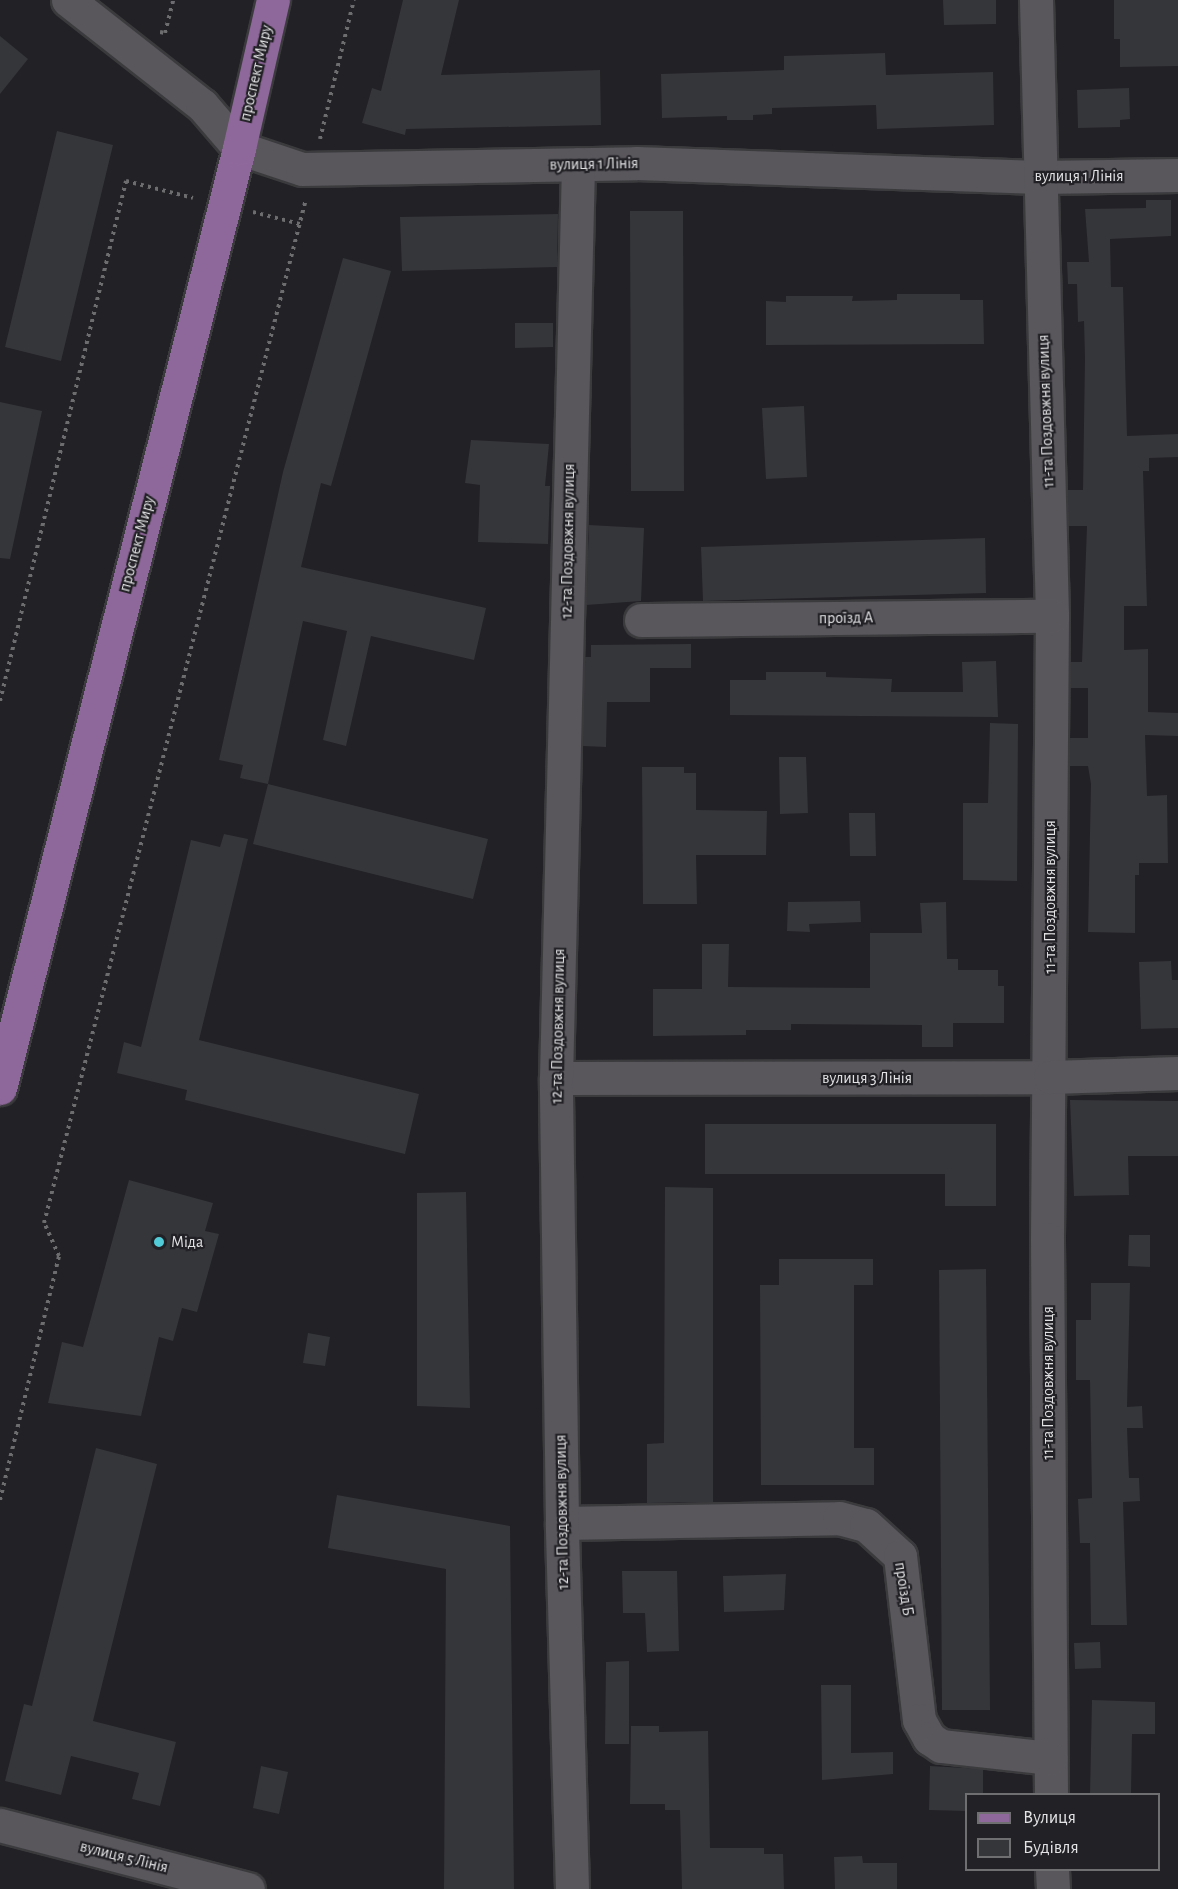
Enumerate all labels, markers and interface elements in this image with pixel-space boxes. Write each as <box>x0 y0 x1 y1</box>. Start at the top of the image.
street label: проспект Миру <box>236 23 276 123</box>
street label: вулиця 1 Лінія <box>549 154 639 174</box>
street label: вулиця 1 Лінія <box>1035 166 1123 186</box>
street label: 11-та Поздовжня вулиця <box>1034 334 1058 488</box>
street label: 12-та Поздовжня вулиця <box>557 463 579 619</box>
street label: проспект Миру <box>115 494 159 594</box>
street label: проїзд А <box>819 608 873 628</box>
street label: 11-та Поздовжня вулиця <box>1040 820 1060 974</box>
street label: 12-та Поздовжня вулиця <box>547 948 569 1104</box>
street label: вулиця 3 Лінія <box>822 1068 912 1088</box>
place label: Міда <box>171 1232 203 1252</box>
marker: Міда <box>152 1235 166 1249</box>
street label: 11-та Поздовжня вулиця <box>1038 1306 1058 1460</box>
street label: 12-та Поздовжня вулиця <box>551 1434 573 1590</box>
street label: проїзд Б <box>890 1561 918 1617</box>
legend <box>965 1793 1160 1871</box>
text: Вулиця <box>1023 1809 1076 1827</box>
street label: вулиця 5 Лінія <box>78 1837 170 1877</box>
text: Будівля <box>1023 1839 1079 1857</box>

